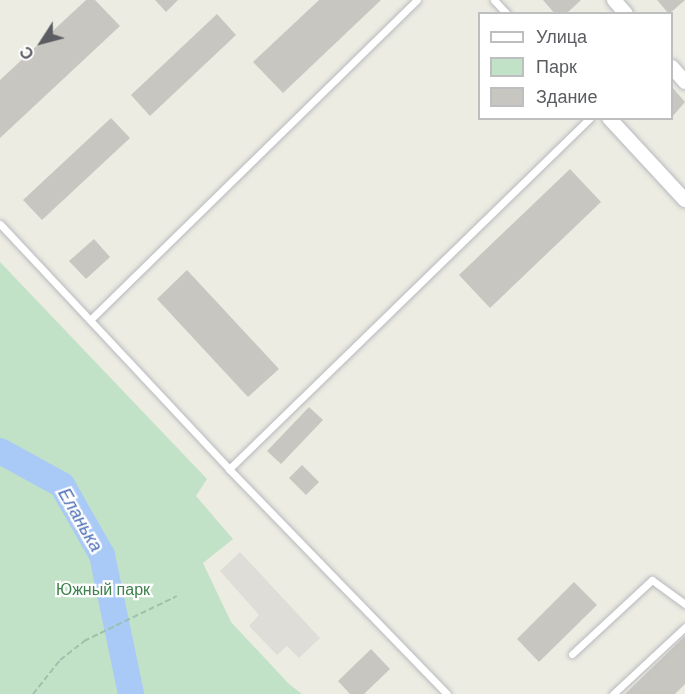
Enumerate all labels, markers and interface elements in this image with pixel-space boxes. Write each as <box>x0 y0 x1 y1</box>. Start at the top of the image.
north arrow <box>12 12 72 72</box>
legend <box>478 12 673 120</box>
text: Улица <box>536 27 587 47</box>
text: С <box>17 43 37 63</box>
text: Парк <box>536 57 577 77</box>
text: Здание <box>536 87 597 107</box>
water label: Еланька <box>53 484 107 556</box>
park label: Южный парк <box>56 580 150 600</box>

